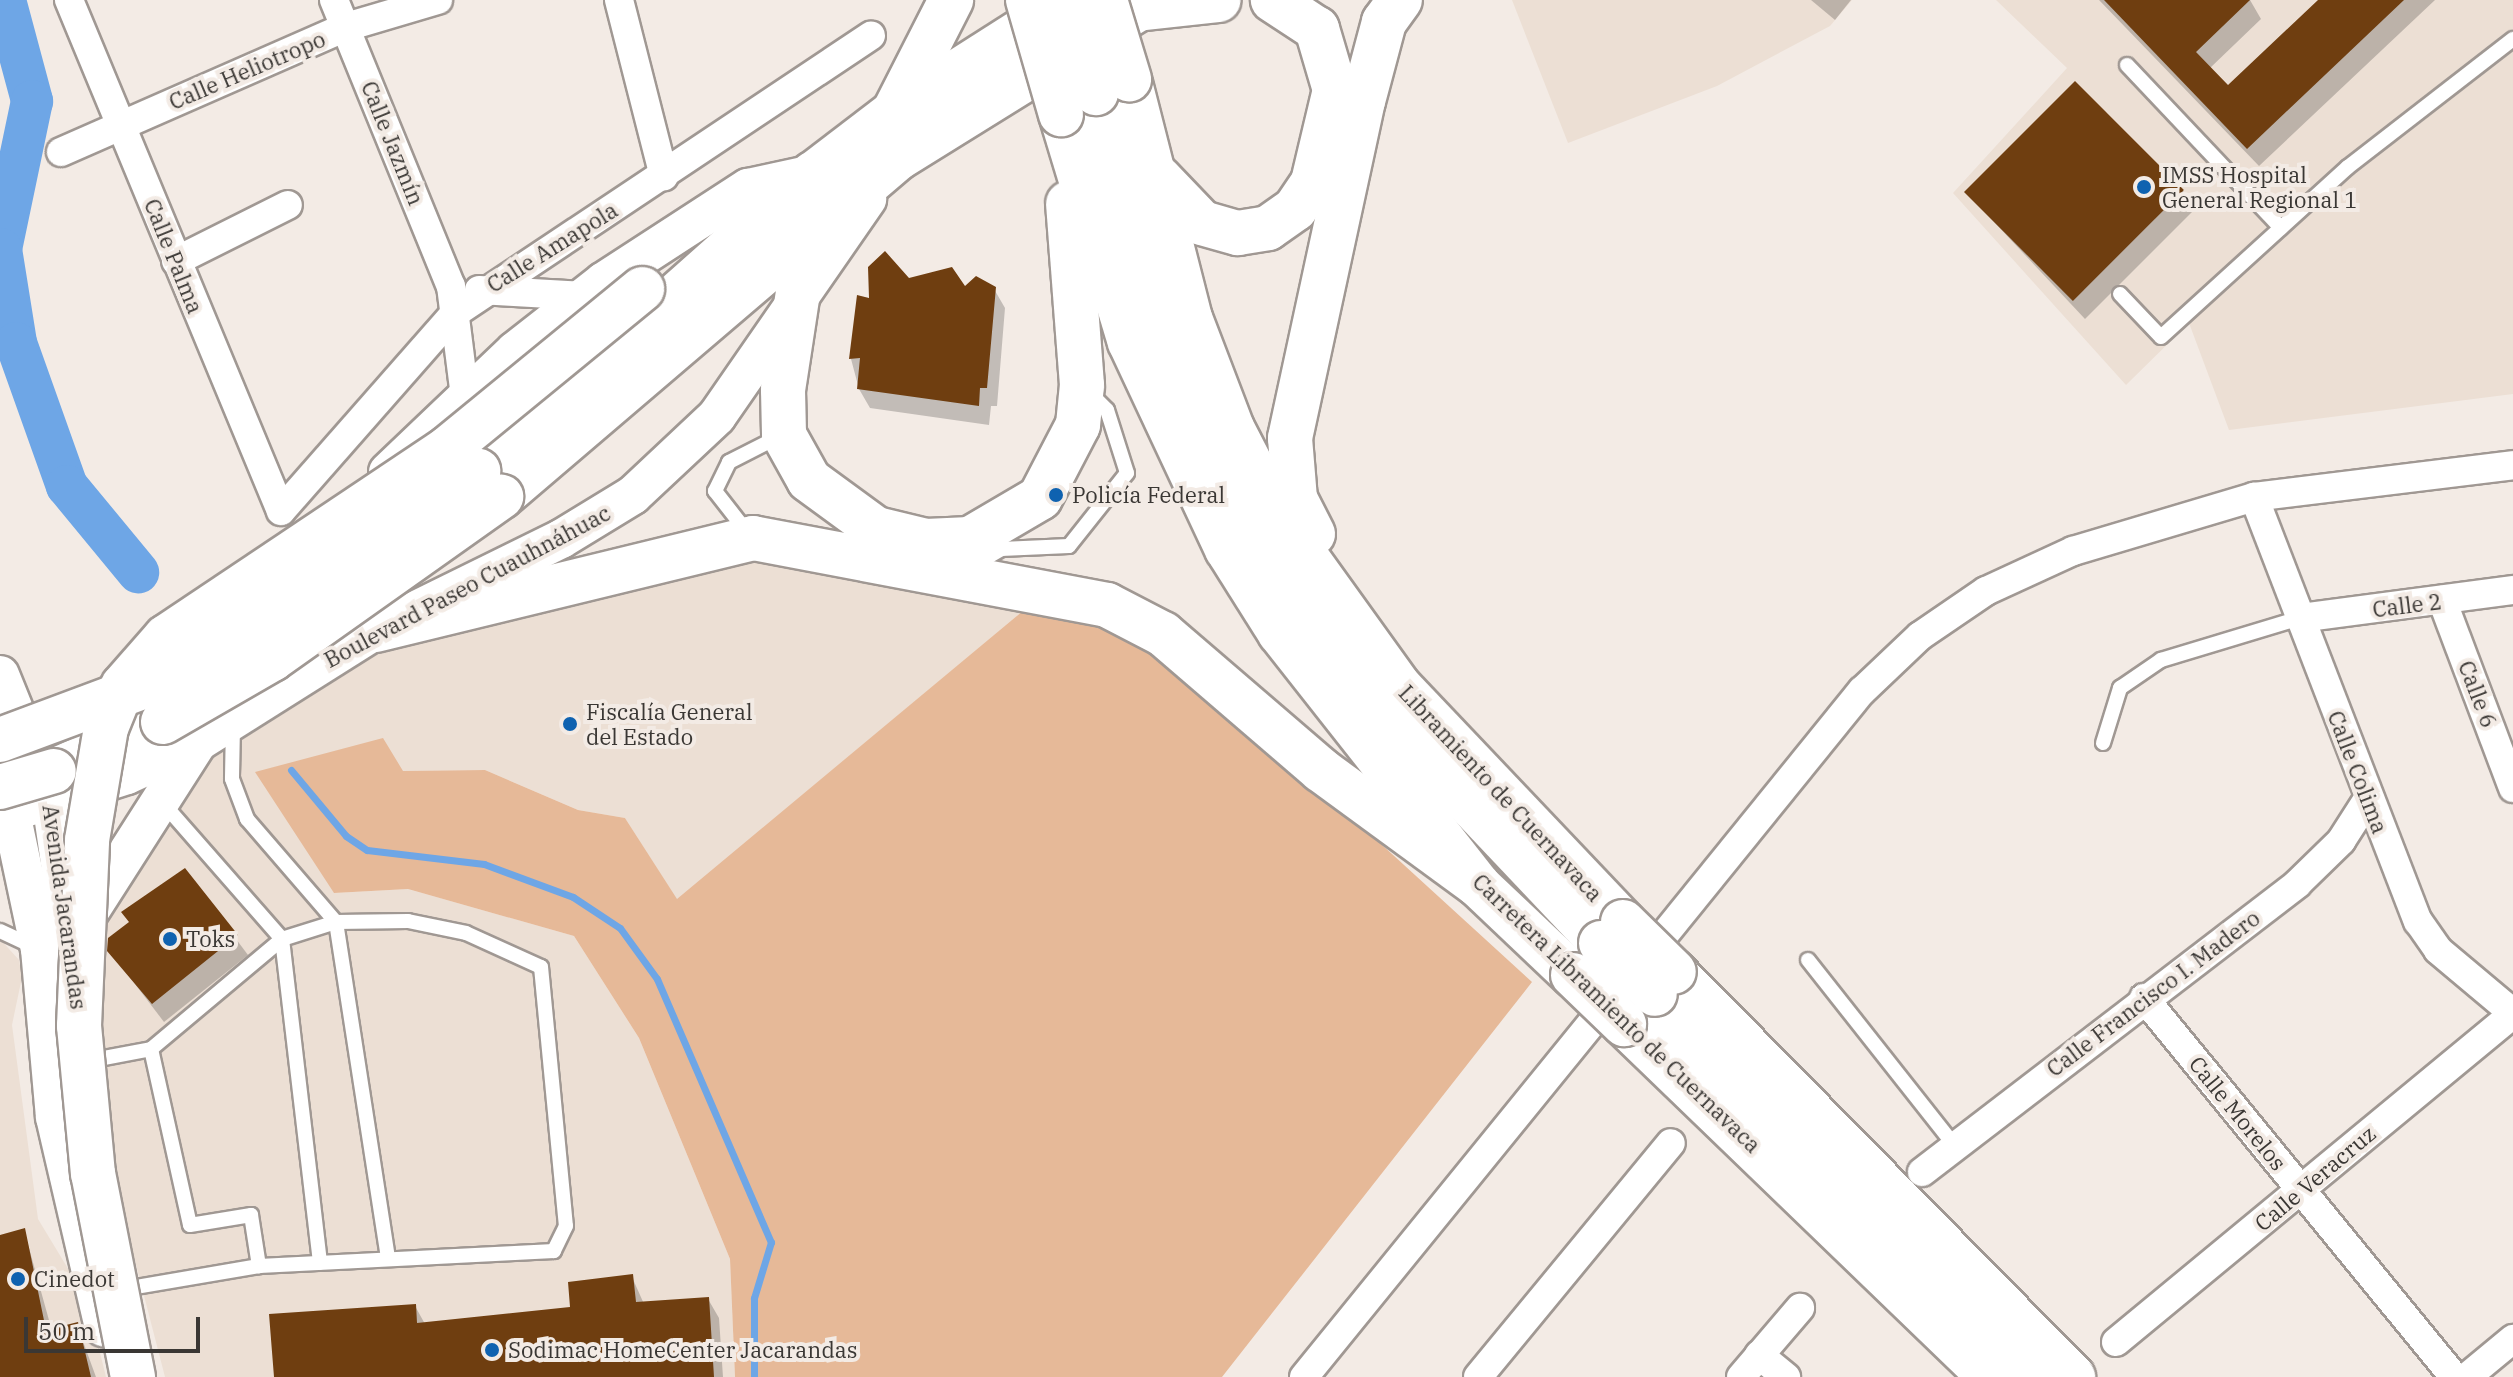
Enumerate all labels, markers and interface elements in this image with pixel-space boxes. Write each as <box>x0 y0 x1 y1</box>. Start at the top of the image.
street label: Calle Heliotropo <box>165 25 329 115</box>
street label: Calle Jazmín <box>356 77 430 209</box>
place label: IMSS Hospital General Regional 1 <box>2162 161 2357 212</box>
marker: IMSS Hospital General Regional 1 <box>2133 176 2155 198</box>
street label: Calle Palma <box>139 195 209 317</box>
street label: Calle Amapola <box>482 196 622 298</box>
place label: Policía Federal <box>1072 482 1225 508</box>
marker: Policía Federal <box>1047 486 1065 504</box>
street label: Boulevard Paseo Cuauhnáhuac <box>319 499 615 673</box>
street label: Calle 2 <box>2371 588 2443 622</box>
street label: Calle 6 <box>2453 657 2503 731</box>
street label: Libramiento de Cuernavaca <box>1394 679 1608 907</box>
place label: Fiscalía General del Estado <box>586 698 753 750</box>
street label: Calle Colima <box>2323 707 2393 837</box>
marker: Fiscalía General del Estado <box>561 715 579 733</box>
street label: Avenida Jacarandas <box>38 803 92 1011</box>
street label: Carretera Libramiento de Cuernavaca <box>1468 868 1766 1158</box>
street label: Calle Francisco I. Madero <box>2041 904 2265 1082</box>
place label: Toks <box>186 926 235 952</box>
marker: Toks <box>161 930 179 948</box>
street label: Calle Morelos <box>2184 1051 2292 1175</box>
street label: Calle Veracruz <box>2249 1120 2381 1236</box>
place label: Cinedot <box>34 1266 115 1292</box>
marker: Cinedot <box>9 1270 27 1288</box>
scale bar <box>28 1301 204 1351</box>
text: 50 m <box>38 1315 95 1347</box>
place label: Sodimac HomeCenter Jacarandas <box>508 1337 858 1363</box>
marker: Sodimac HomeCenter Jacarandas <box>483 1341 501 1359</box>

